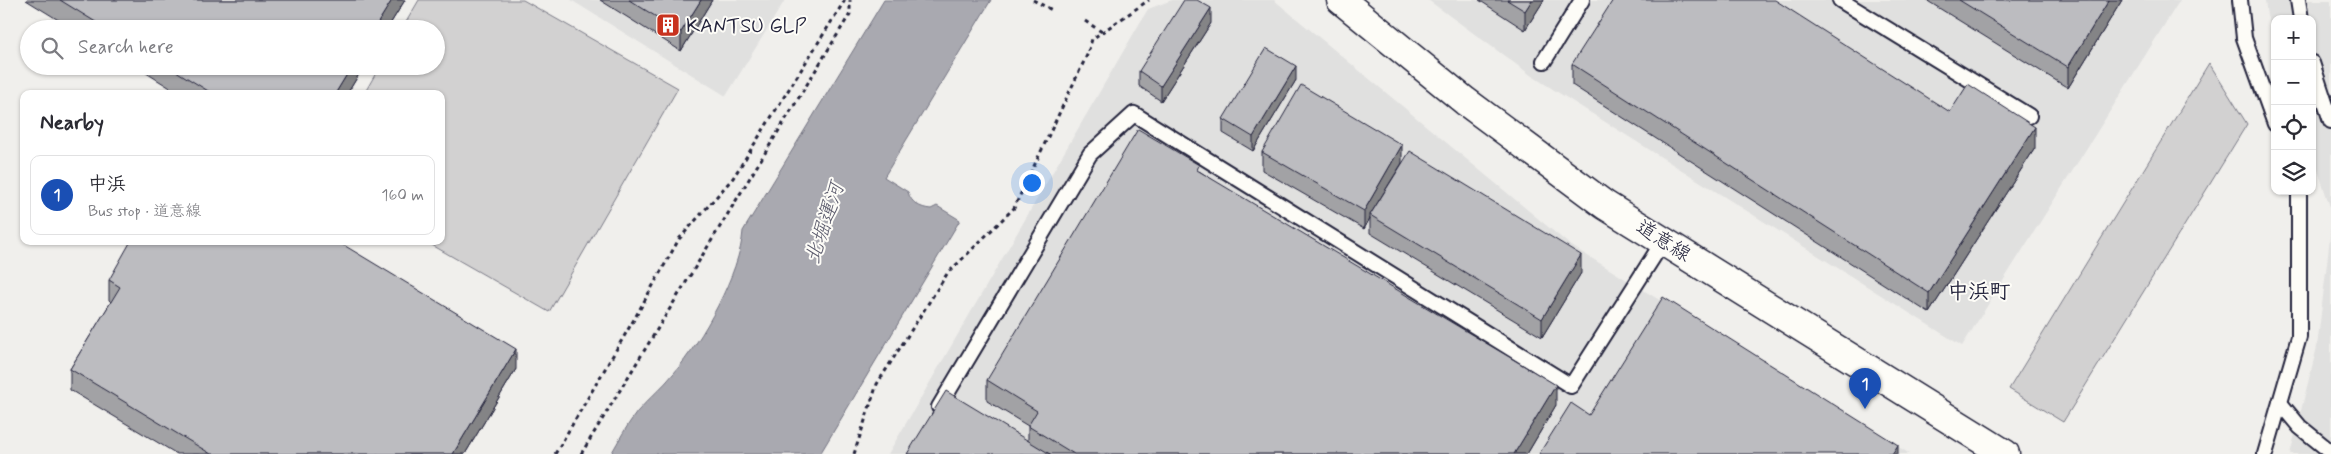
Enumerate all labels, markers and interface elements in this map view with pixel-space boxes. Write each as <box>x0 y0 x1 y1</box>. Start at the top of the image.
building icon: KANTSU GLP <box>655 12 681 38</box>
place label: KANTSU GLP <box>686 13 807 40</box>
map controls <box>2271 15 2316 195</box>
button: + <box>2271 15 2316 60</box>
search box <box>20 20 445 75</box>
icon: search <box>38 34 66 62</box>
text: Search here <box>78 35 174 60</box>
button: − <box>2271 60 2316 105</box>
button: locate <box>2271 105 2316 150</box>
text: Nearby <box>40 109 104 137</box>
button: layers <box>2271 150 2316 195</box>
your location <box>1019 170 1045 196</box>
text: 中浜 <box>88 172 126 197</box>
water label: 北堀運河 <box>799 176 852 268</box>
text: 1 <box>53 185 61 206</box>
text: 160 m <box>381 185 424 206</box>
text: Bus stop · 道意線 <box>88 201 201 222</box>
street label: 道意線 <box>1631 214 1696 269</box>
district label: 中浜町 <box>1948 278 2011 306</box>
pin: 1 <box>1849 368 1881 409</box>

